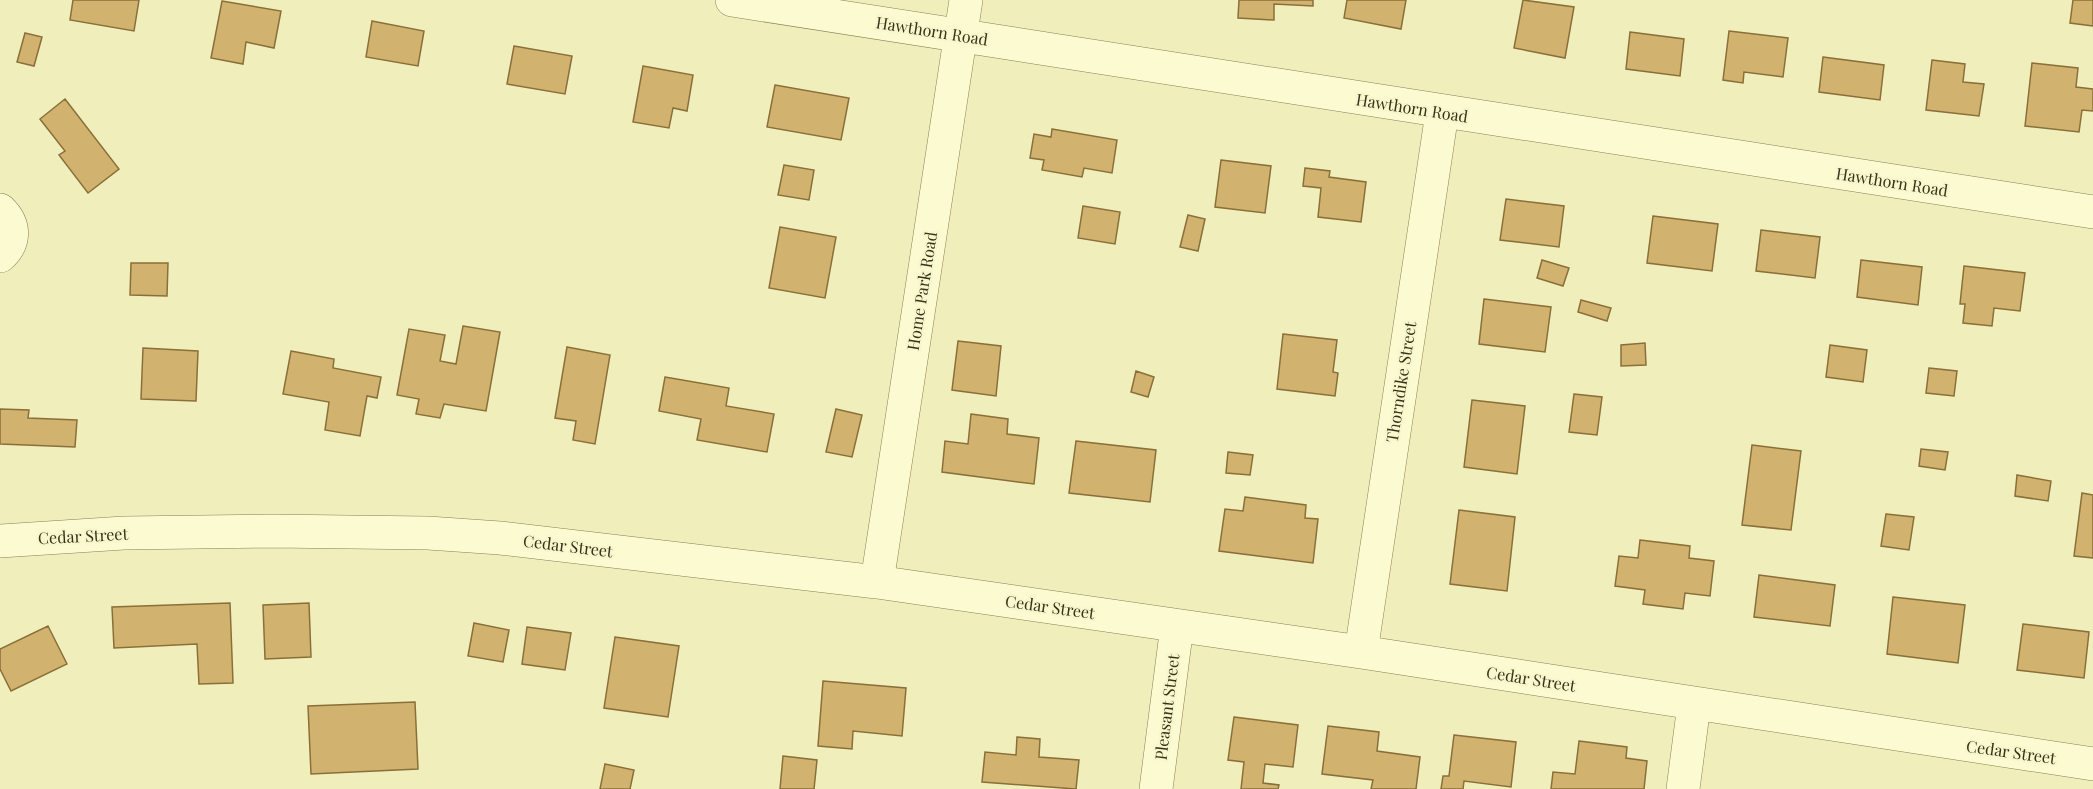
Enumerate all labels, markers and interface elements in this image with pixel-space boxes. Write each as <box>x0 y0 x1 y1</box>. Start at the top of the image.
street label: Hawthorn Road <box>875 11 990 50</box>
street label: Hawthorn Road <box>1355 88 1470 127</box>
street label: Hawthorn Road <box>1835 162 1950 201</box>
street label: Home Park Road <box>902 230 941 352</box>
street label: Thorndike Street <box>1381 320 1420 444</box>
street label: Cedar Street <box>37 523 129 548</box>
street label: Cedar Street <box>522 530 614 561</box>
street label: Cedar Street <box>1004 590 1096 623</box>
street label: Pleasant Street <box>1150 652 1183 761</box>
street label: Cedar Street <box>1485 661 1578 696</box>
street label: Cedar Street <box>1965 735 2057 768</box>

